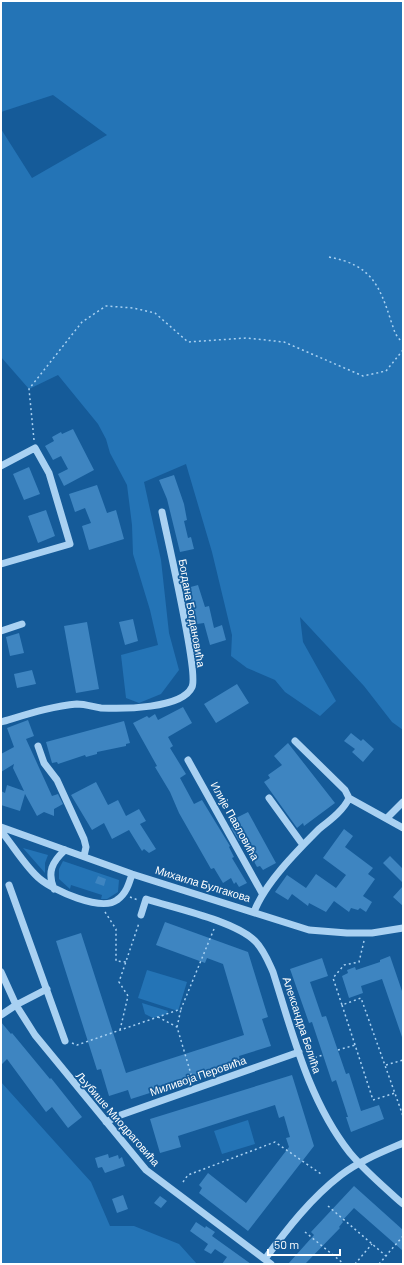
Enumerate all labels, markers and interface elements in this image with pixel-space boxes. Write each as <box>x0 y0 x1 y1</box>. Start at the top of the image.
street label: Богдана Богдановића <box>177 558 209 669</box>
street label: Илије Павловића <box>208 779 263 863</box>
street label: Михаила Булгакова <box>154 863 253 904</box>
street label: Александра Белића <box>281 975 325 1076</box>
street label: Миливоја Перовића <box>148 1053 249 1098</box>
street label: Љубише Миодраговића <box>74 1069 163 1169</box>
scale bar <box>268 1231 340 1257</box>
text: 50 m <box>274 1237 299 1251</box>

